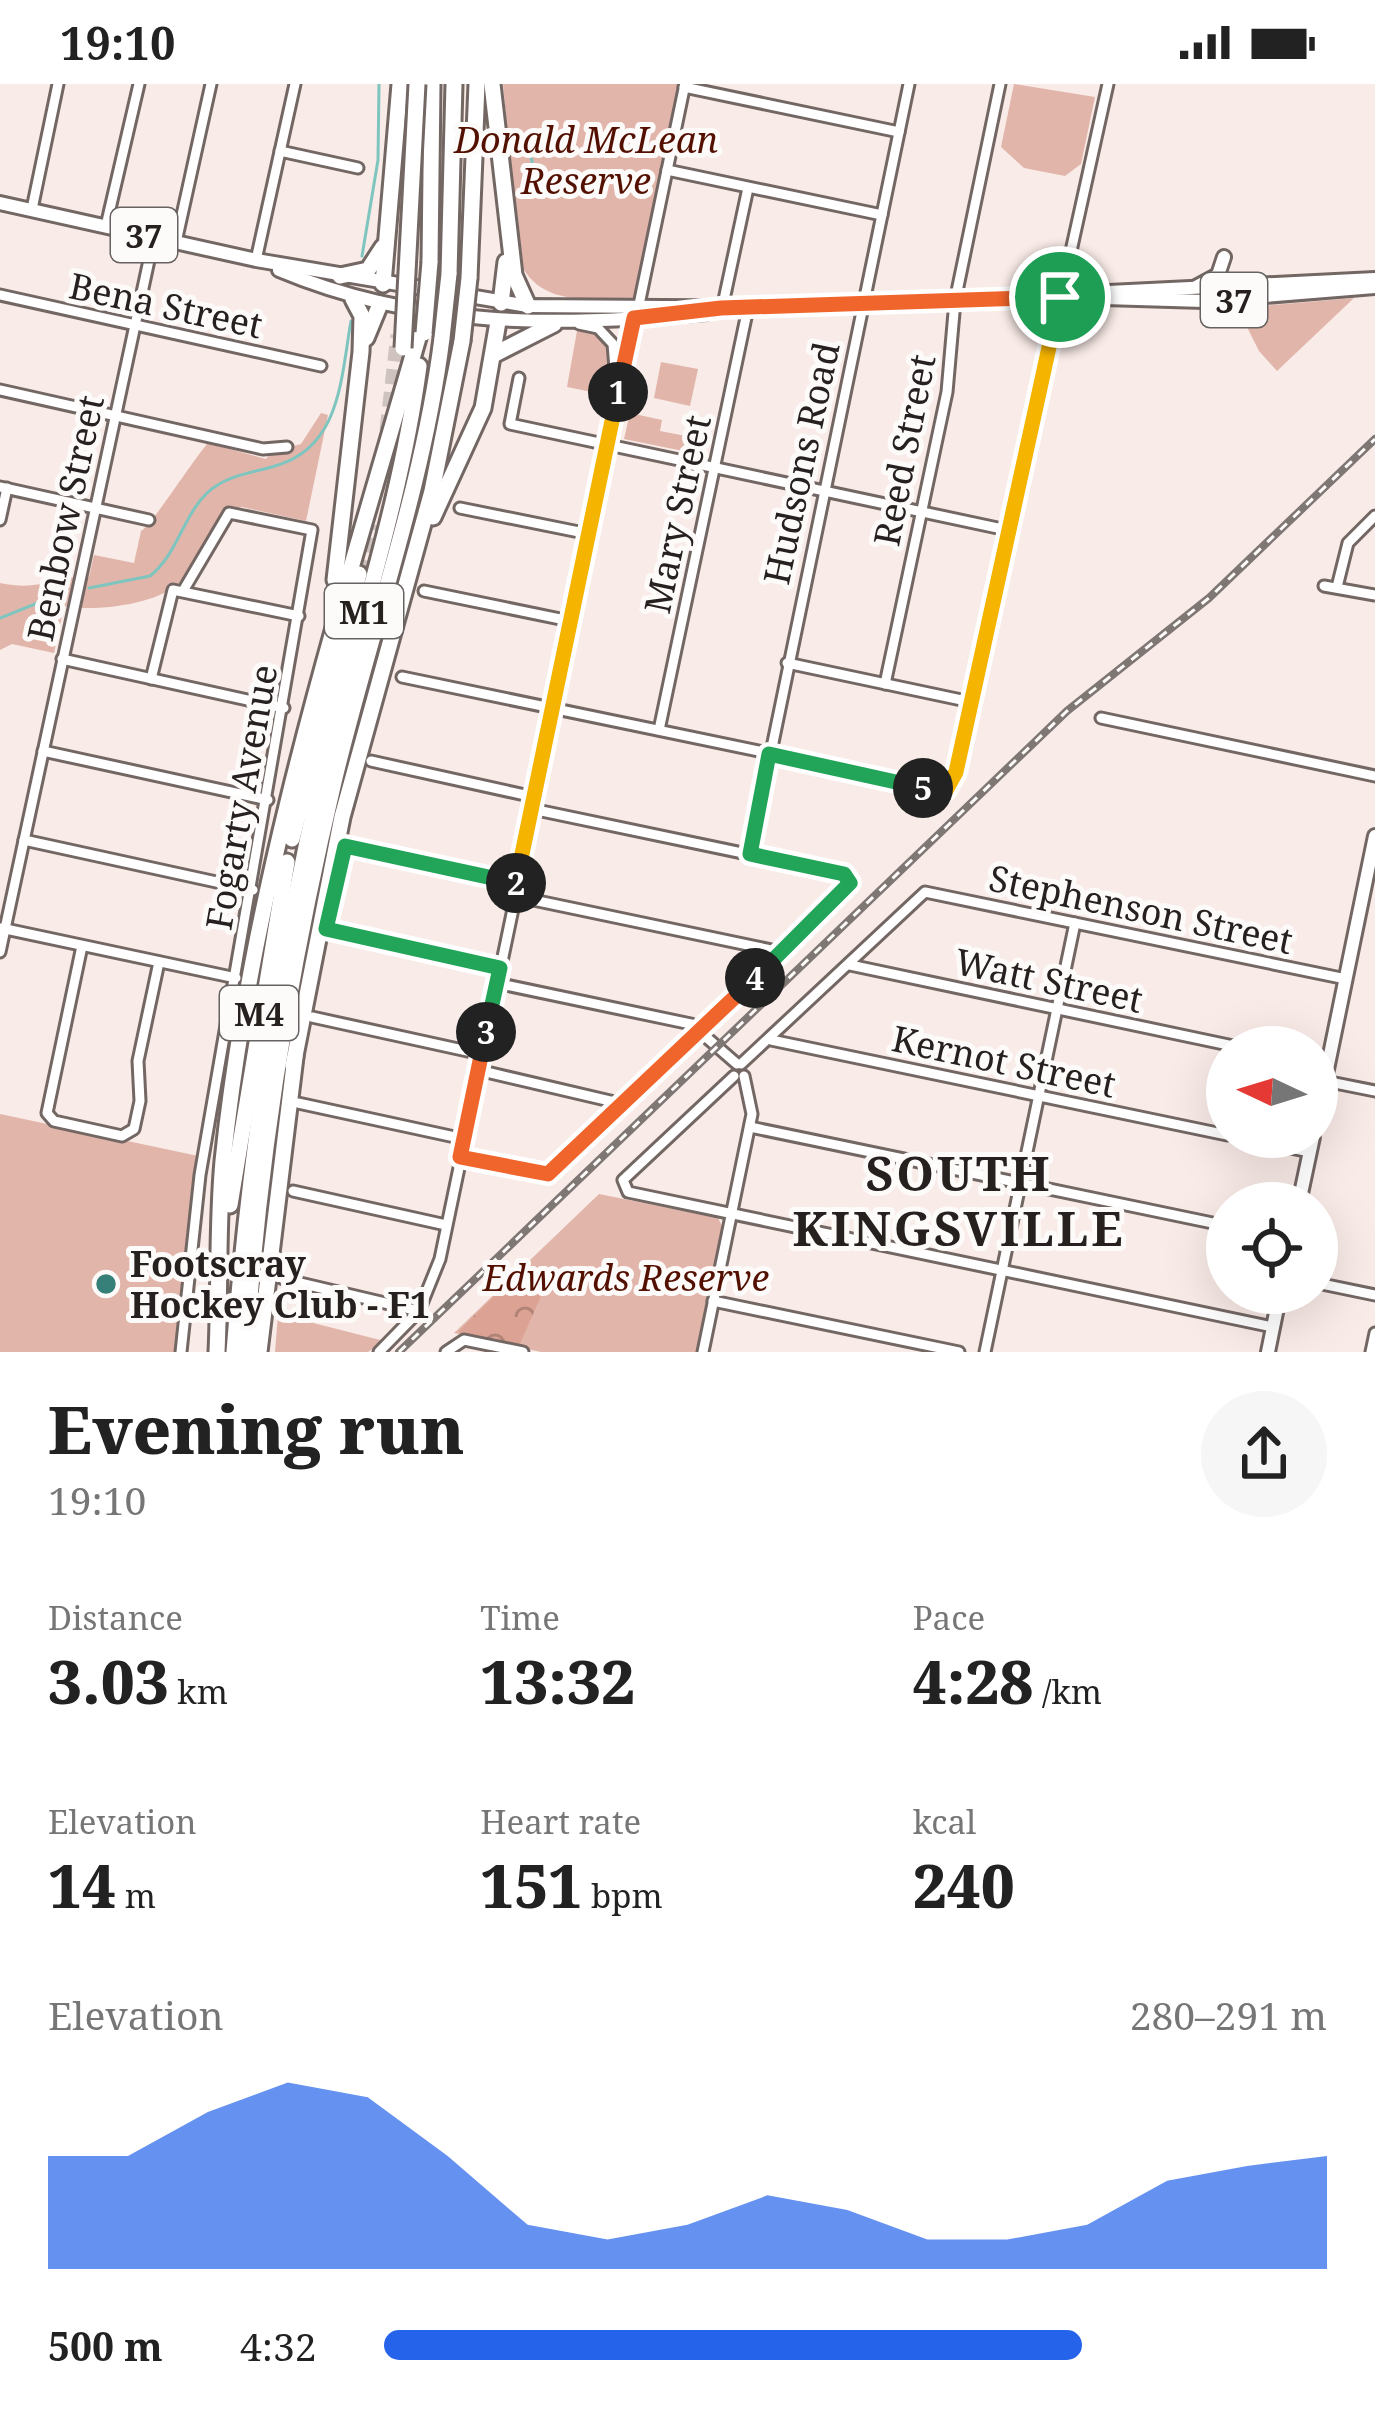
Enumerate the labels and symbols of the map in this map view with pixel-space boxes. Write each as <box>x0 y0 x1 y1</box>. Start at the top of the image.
park label: Donald McLean Reserve <box>453 115 718 205</box>
road number: 37 <box>111 208 177 262</box>
pin <box>1009 246 1111 348</box>
street label: Bena Street <box>65 261 267 349</box>
road number: 37 <box>1201 273 1267 327</box>
street label: Hudsons Road <box>751 338 851 588</box>
street label: Reed Street <box>861 350 947 550</box>
pin: 1 <box>588 362 648 422</box>
street label: Benbow Street <box>15 391 115 645</box>
street label: Mary Street <box>632 411 722 617</box>
road number: M1 <box>325 584 403 638</box>
street label: Fogarty Avenue <box>194 661 288 933</box>
pin: 5 <box>893 758 953 818</box>
pin: 2 <box>486 853 546 913</box>
street label: Stephenson Street <box>985 853 1297 965</box>
street label: Watt Street <box>951 936 1147 1024</box>
pin: 4 <box>725 948 785 1008</box>
road number: M4 <box>220 986 298 1040</box>
pin: 3 <box>456 1002 516 1062</box>
street label: Kernot Street <box>888 1013 1120 1109</box>
north arrow <box>1206 1026 1338 1158</box>
district label: SOUTH KINGSVILLE <box>793 1140 1125 1260</box>
place label: Footscray Hockey Club - F1 <box>130 1239 430 1329</box>
park label: Edwards Reserve <box>482 1253 770 1302</box>
marker: Footscray Hockey Club - F1 <box>93 1271 119 1297</box>

